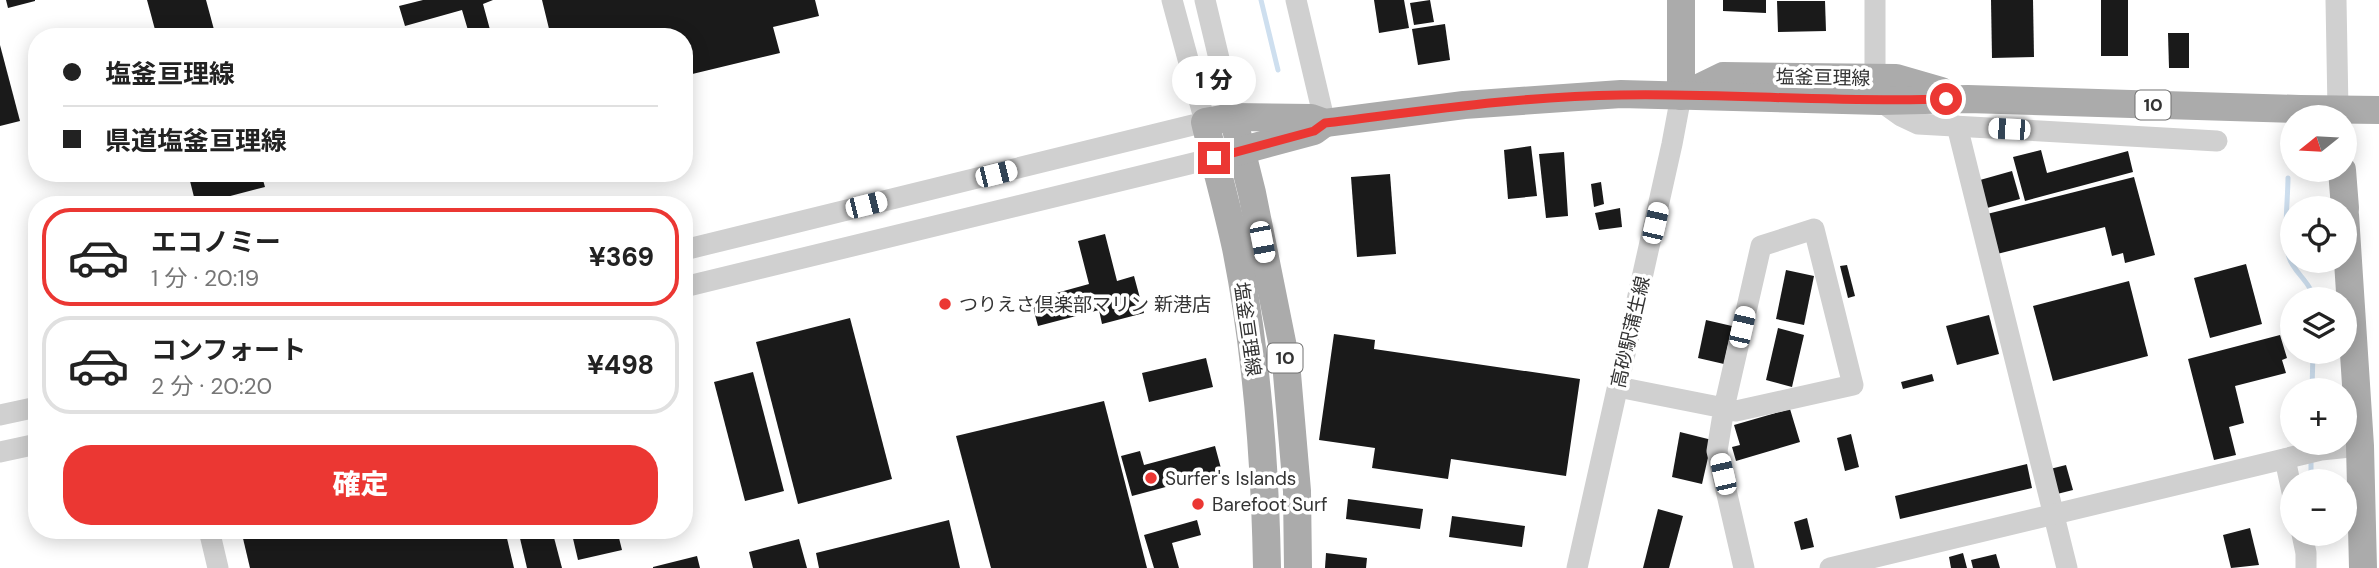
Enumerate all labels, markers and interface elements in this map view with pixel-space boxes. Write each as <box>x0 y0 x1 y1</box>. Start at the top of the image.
text: 塩釜亘理線 <box>105 57 235 91</box>
callout: 1 分 <box>1172 57 1256 106</box>
street label: 塩釜亘理線 <box>1775 64 1871 91</box>
text: 1 分 <box>1196 65 1232 95</box>
route start <box>1930 83 1962 115</box>
road number: 10 <box>2136 90 2170 120</box>
north arrow <box>2280 105 2357 182</box>
map controls <box>2280 105 2357 546</box>
car <box>1988 117 2031 141</box>
text: 県道塩釜亘理線 <box>105 124 287 158</box>
route end <box>1198 142 1230 174</box>
car <box>974 159 1019 189</box>
car <box>844 190 889 220</box>
button: locate <box>2280 196 2357 273</box>
car <box>1641 200 1670 246</box>
car <box>1248 219 1277 265</box>
text: エコノミー <box>151 225 281 259</box>
icon: car <box>67 226 130 289</box>
text: ¥369 <box>589 240 654 274</box>
text: 1 分 · 20:19 <box>151 263 259 293</box>
street label: 高砂駅蒲生線 <box>1605 274 1655 390</box>
street label: 塩釜亘理線 <box>1229 280 1266 378</box>
button: layers <box>2280 287 2357 364</box>
place label: つりえさ倶楽部マリン 新港店 <box>959 292 1211 317</box>
marker: つりえさ倶楽部マリン 新港店 <box>937 296 953 312</box>
car <box>1728 304 1757 350</box>
text: コンフォート <box>151 333 306 367</box>
icon: car <box>67 334 130 397</box>
road number: 10 <box>1268 344 1302 372</box>
text: ¥498 <box>587 348 654 382</box>
text: 2 分 · 20:20 <box>151 371 272 401</box>
button: + <box>2280 378 2357 455</box>
button: 確定 <box>63 445 658 525</box>
car <box>1709 451 1738 497</box>
place label: Surfer's Islands <box>1165 466 1296 491</box>
button: − <box>2280 469 2357 546</box>
marker: Surfer's Islands <box>1143 470 1159 486</box>
place label: Barefoot Surf <box>1212 492 1327 517</box>
marker: Barefoot Surf <box>1190 496 1206 512</box>

